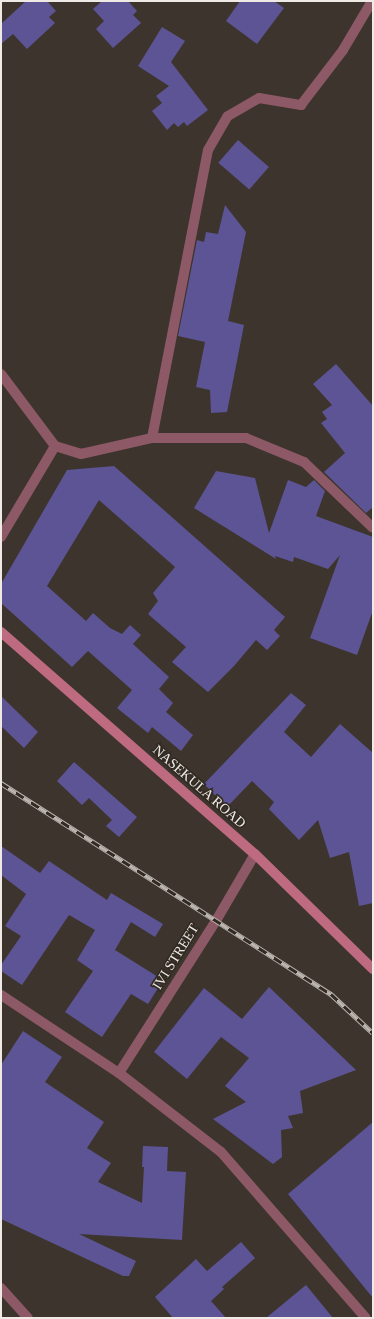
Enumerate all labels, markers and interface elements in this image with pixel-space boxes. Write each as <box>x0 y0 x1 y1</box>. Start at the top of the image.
street label: NASEKULA ROAD <box>149 742 249 832</box>
street label: IVI STREET <box>149 921 203 993</box>

